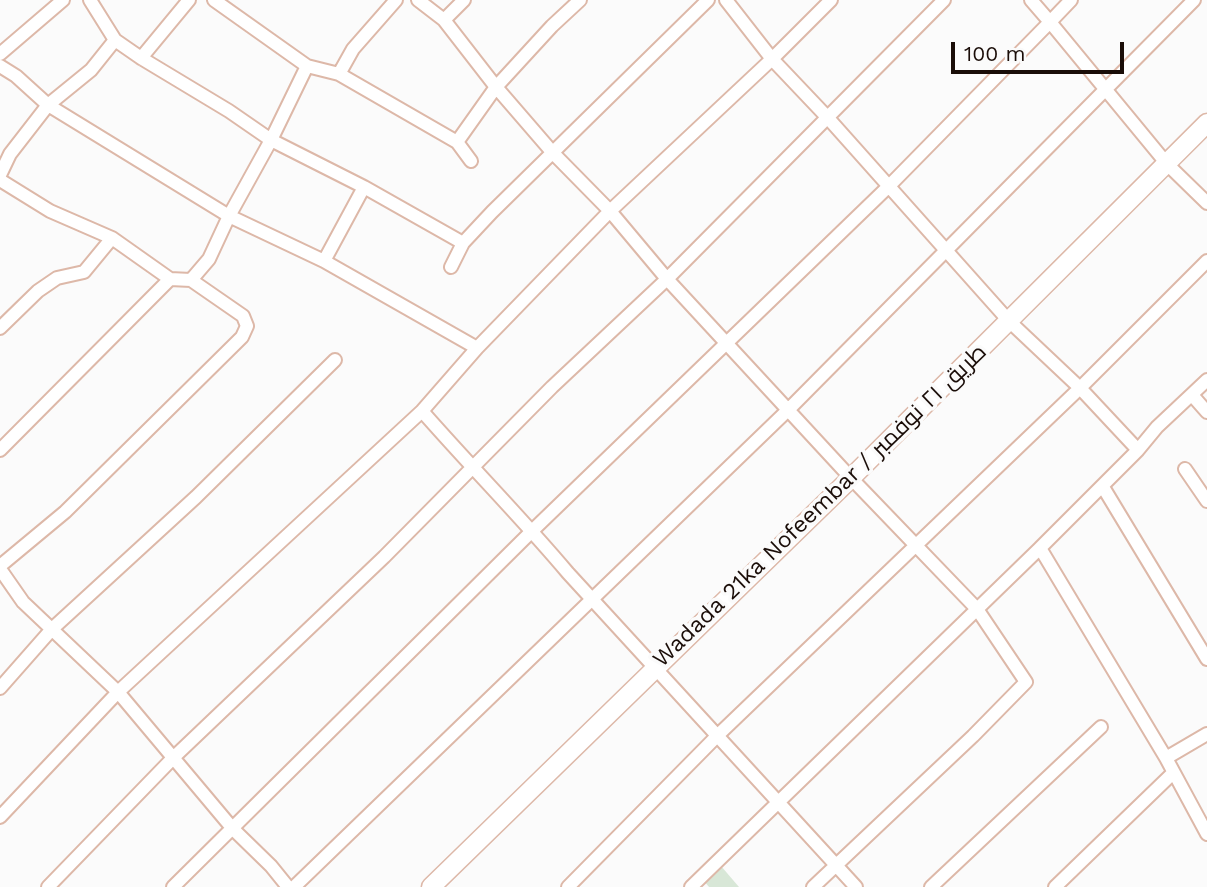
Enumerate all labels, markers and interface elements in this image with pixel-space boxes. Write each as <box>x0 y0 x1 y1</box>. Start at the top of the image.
scale bar <box>955 28 1128 72</box>
text: 100 m <box>964 41 1026 66</box>
street label: Wadada 21ka Nofeembar / طريق ٢١ نوفمبر <box>647 339 993 673</box>

